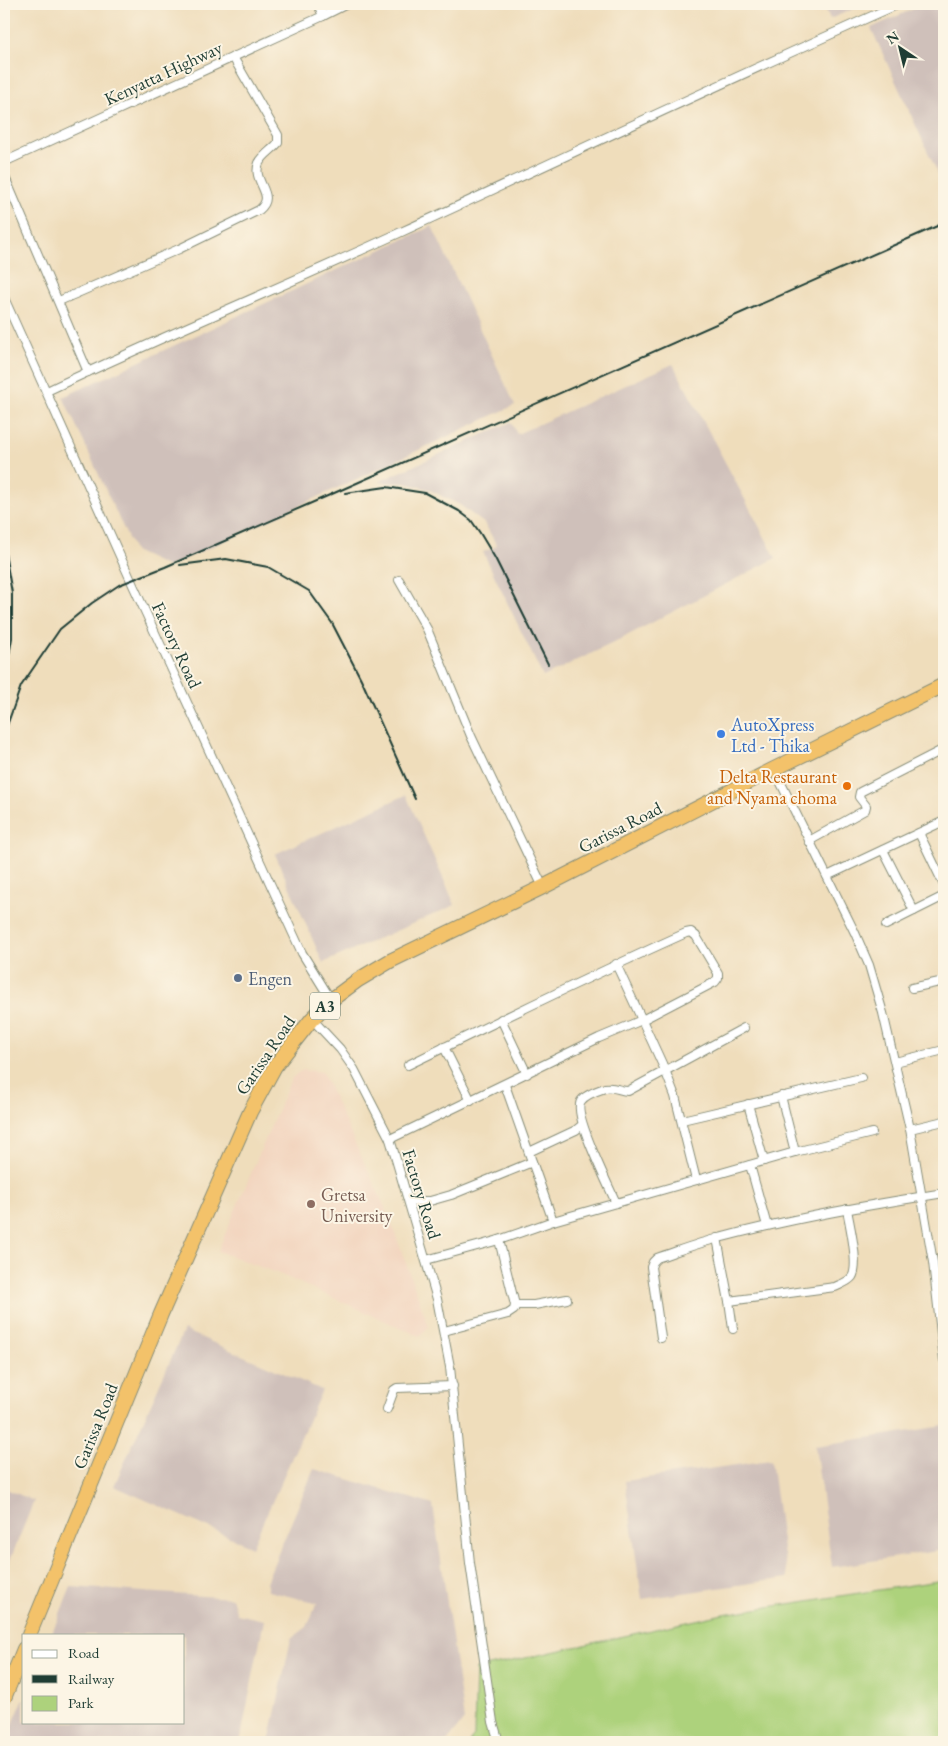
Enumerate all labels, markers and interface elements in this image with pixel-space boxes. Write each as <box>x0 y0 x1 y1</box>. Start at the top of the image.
north arrow <box>876 22 926 72</box>
text: N <box>883 26 903 48</box>
street label: Kenyatta Highway <box>100 36 226 110</box>
street label: Factory Road <box>147 598 207 693</box>
place label: AutoXpress Ltd - Thika <box>730 713 814 757</box>
marker: AutoXpress Ltd - Thika <box>715 728 727 740</box>
place label: Delta Restaurant and Nyama choma <box>707 765 838 809</box>
marker: Delta Restaurant and Nyama choma <box>841 780 853 792</box>
street label: Garissa Road <box>574 796 666 858</box>
place label: Engen <box>248 967 293 990</box>
marker: Engen <box>232 972 244 984</box>
road number: A3 <box>310 992 340 1019</box>
street label: Garissa Road <box>230 1010 300 1099</box>
street label: Factory Road <box>397 1146 447 1243</box>
place label: Gretsa University <box>321 1183 393 1227</box>
marker: Gretsa University <box>305 1198 317 1210</box>
street label: Garissa Road <box>67 1379 123 1472</box>
legend <box>22 1634 185 1724</box>
text: Road <box>68 1643 100 1662</box>
text: Railway <box>68 1669 115 1688</box>
text: Park <box>68 1693 95 1712</box>

